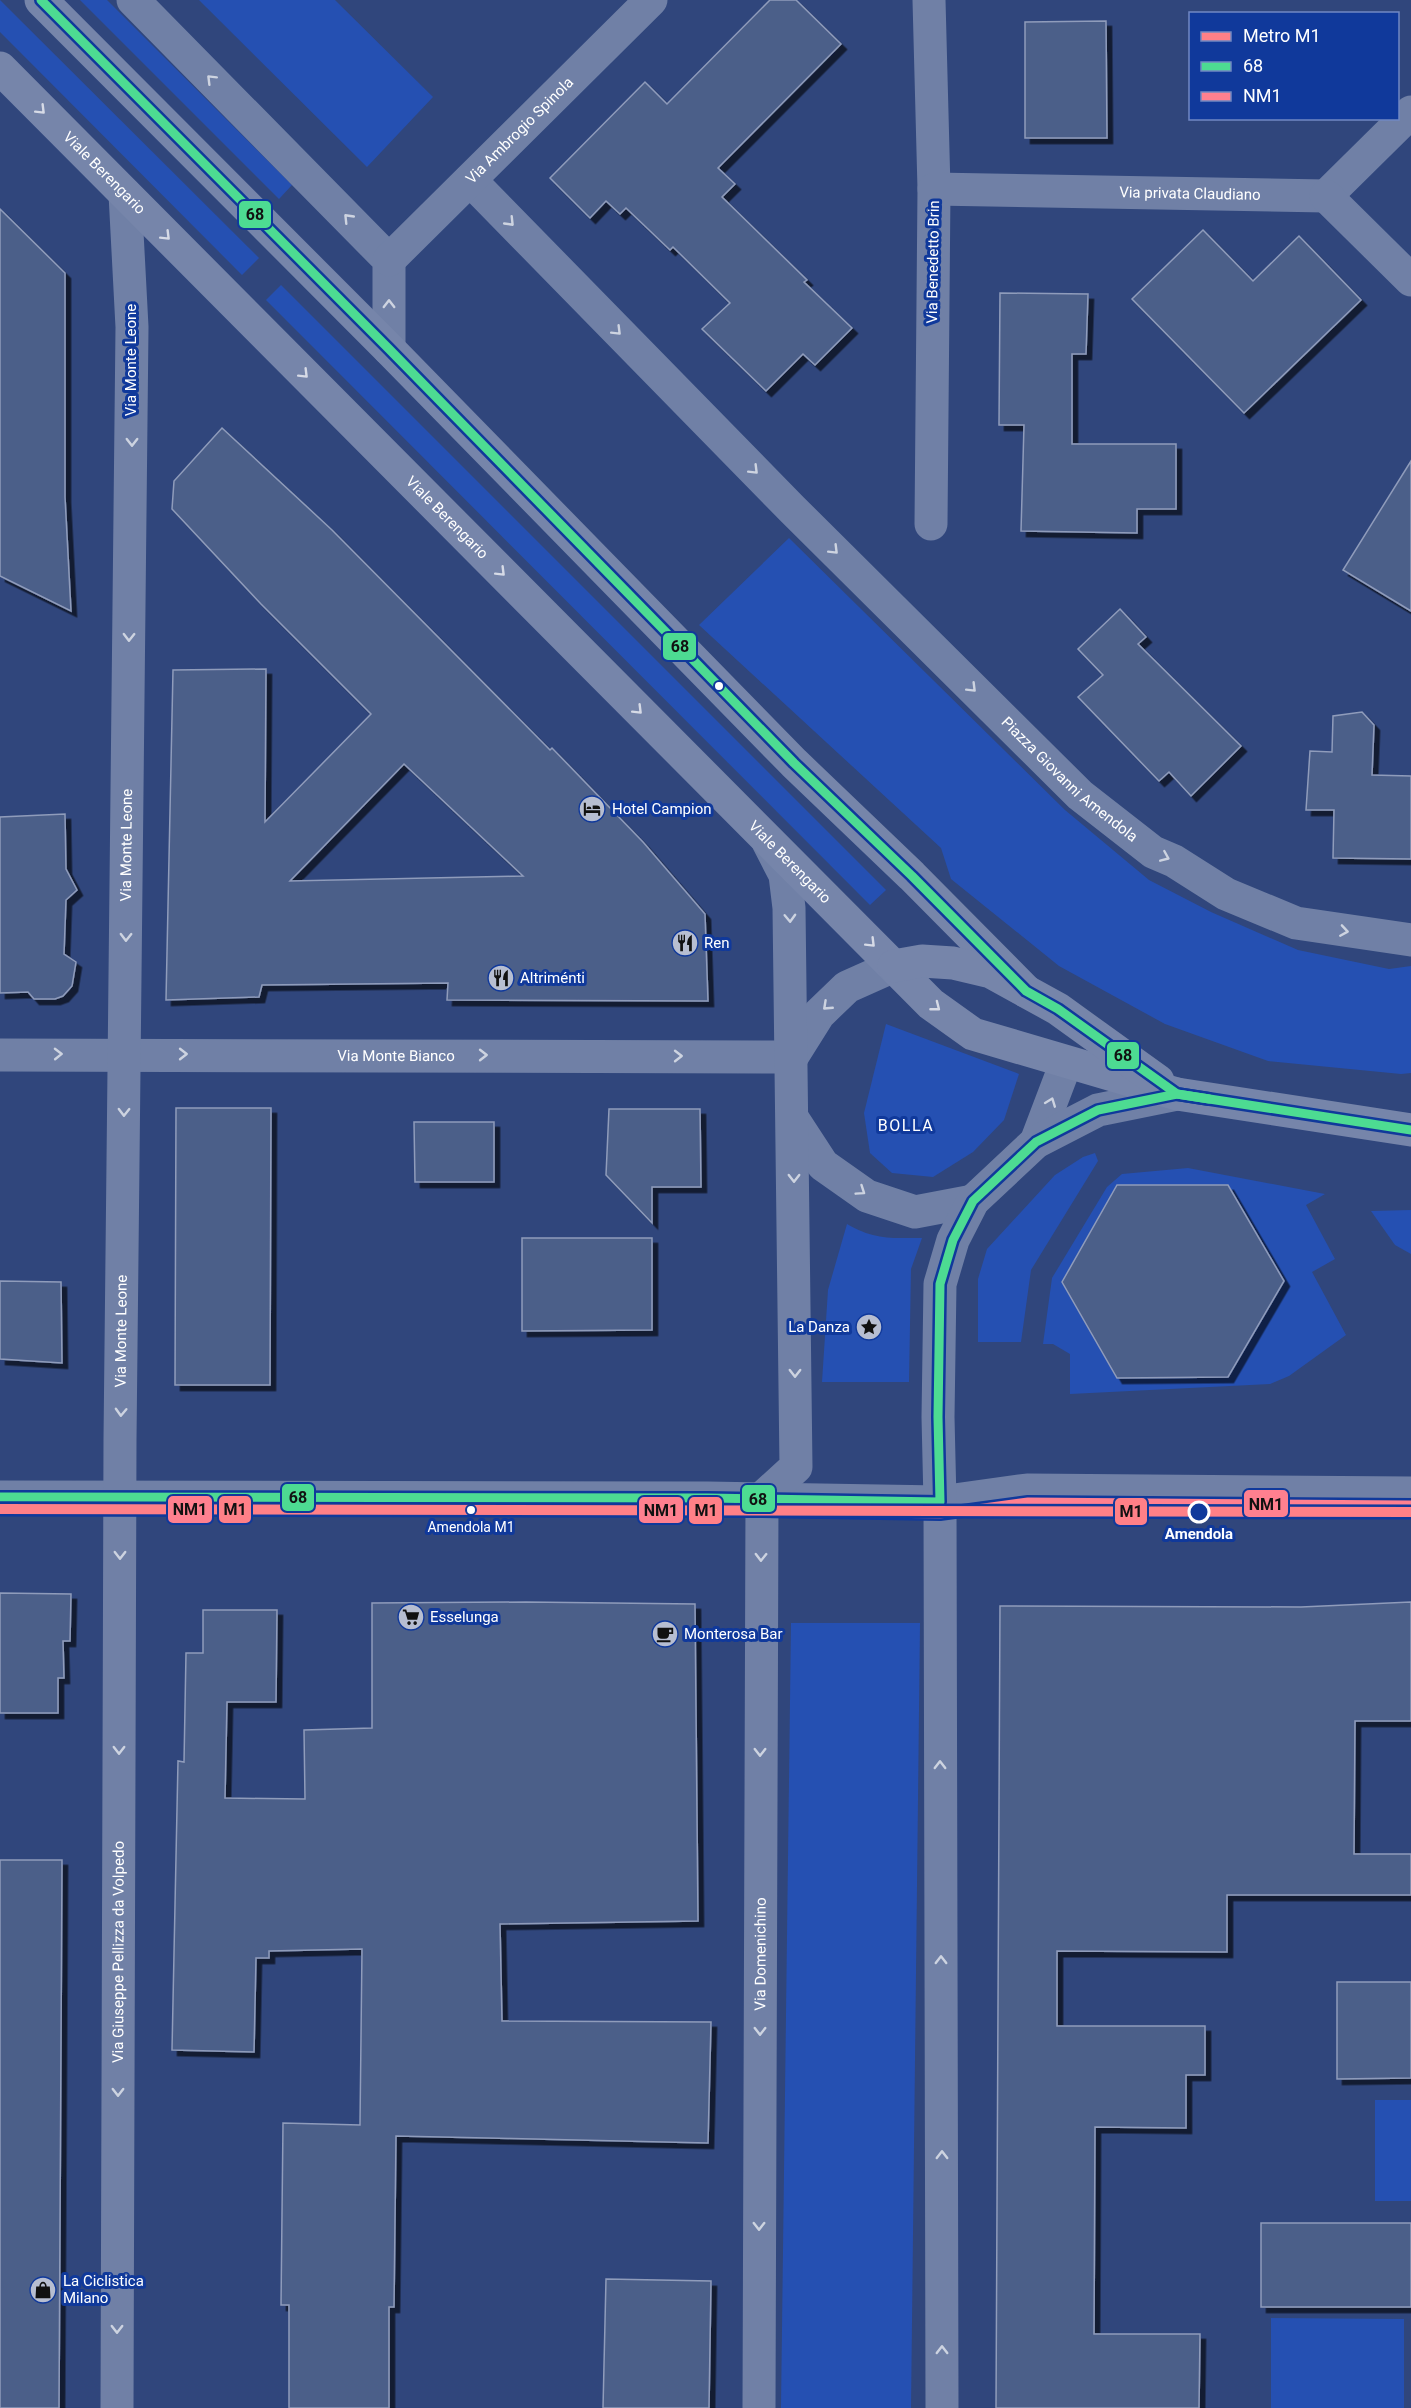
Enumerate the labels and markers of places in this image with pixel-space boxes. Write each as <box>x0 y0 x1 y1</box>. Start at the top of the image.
unlabelled marker <box>713 680 725 692</box>
hotel icon: Hotel Campion <box>577 794 607 824</box>
place label: Hotel Campion <box>612 800 711 818</box>
restaurant icon: Ren <box>670 928 700 958</box>
place label: Ren <box>704 934 729 952</box>
restaurant icon: Altriménti <box>486 963 516 993</box>
place label: Altriménti <box>520 969 585 987</box>
place icon: La Danza <box>854 1312 884 1342</box>
place label: La Danza <box>788 1318 850 1336</box>
marker: Amendola <box>1188 1501 1210 1523</box>
marker: Amendola M1 <box>465 1504 477 1516</box>
place label: Amendola M1 <box>427 1519 515 1535</box>
place label: Amendola <box>1165 1525 1233 1543</box>
supermarket icon: Esselunga <box>396 1602 426 1632</box>
place label: Esselunga <box>430 1608 499 1626</box>
cafe icon: Monterosa Bar <box>650 1619 680 1649</box>
place label: Monterosa Bar <box>684 1625 783 1643</box>
place label: La Ciclistica Milano <box>63 2272 144 2307</box>
shop icon: La Ciclistica Milano <box>28 2275 58 2305</box>

